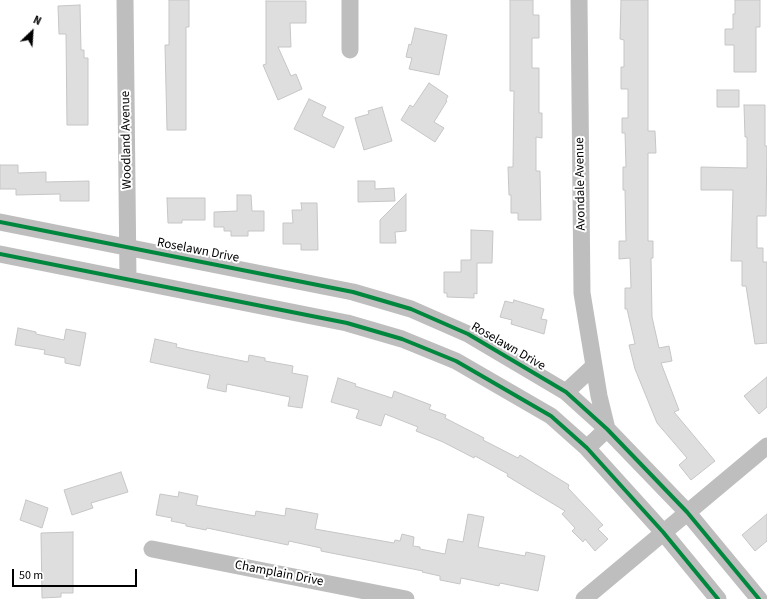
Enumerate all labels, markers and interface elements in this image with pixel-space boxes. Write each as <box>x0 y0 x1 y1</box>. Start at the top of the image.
north arrow <box>12 12 52 52</box>
text: N <box>31 12 44 29</box>
street label: Woodland Avenue <box>118 91 136 189</box>
street label: Avondale Avenue <box>572 137 590 231</box>
street label: Roselawn Drive <box>156 235 240 267</box>
street label: Roselawn Drive <box>468 319 548 375</box>
street label: Champlain Drive <box>233 558 325 590</box>
scale bar <box>14 561 139 587</box>
text: 50 m <box>19 567 43 584</box>

